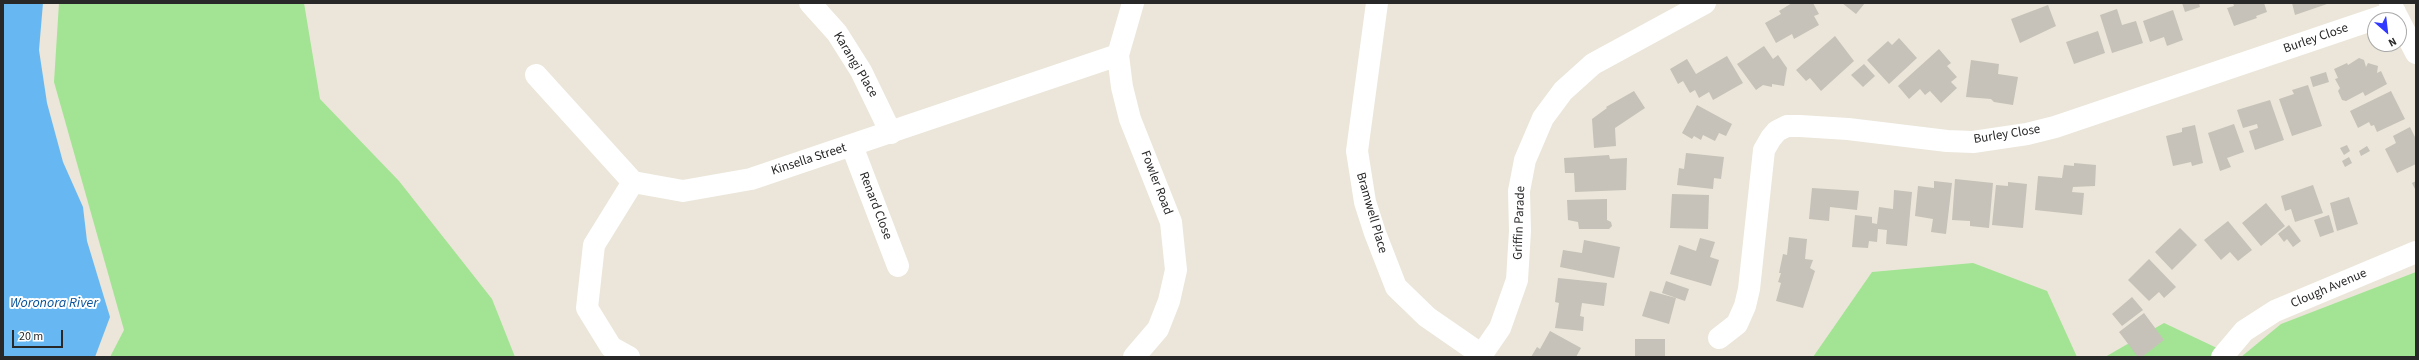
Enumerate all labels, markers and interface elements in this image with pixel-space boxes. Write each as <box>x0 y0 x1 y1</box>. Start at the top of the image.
north arrow <box>2367 12 2407 52</box>
street label: Burley Close <box>2282 21 2350 57</box>
street label: Karangi Place <box>829 29 881 101</box>
text: N <box>2386 34 2399 50</box>
street label: Burley Close <box>1973 122 2041 148</box>
street label: Kinsella Street <box>769 141 849 179</box>
street label: Fowler Road <box>1137 149 1175 217</box>
street label: Renard Close <box>855 170 895 242</box>
street label: Bramwell Place <box>1352 171 1390 255</box>
street label: Griffin Parade <box>1511 186 1529 260</box>
street label: Clough Avenue <box>2289 266 2369 312</box>
water label: Woronora River <box>10 296 98 312</box>
scale bar <box>14 322 65 348</box>
text: 20 m <box>19 328 43 345</box>

